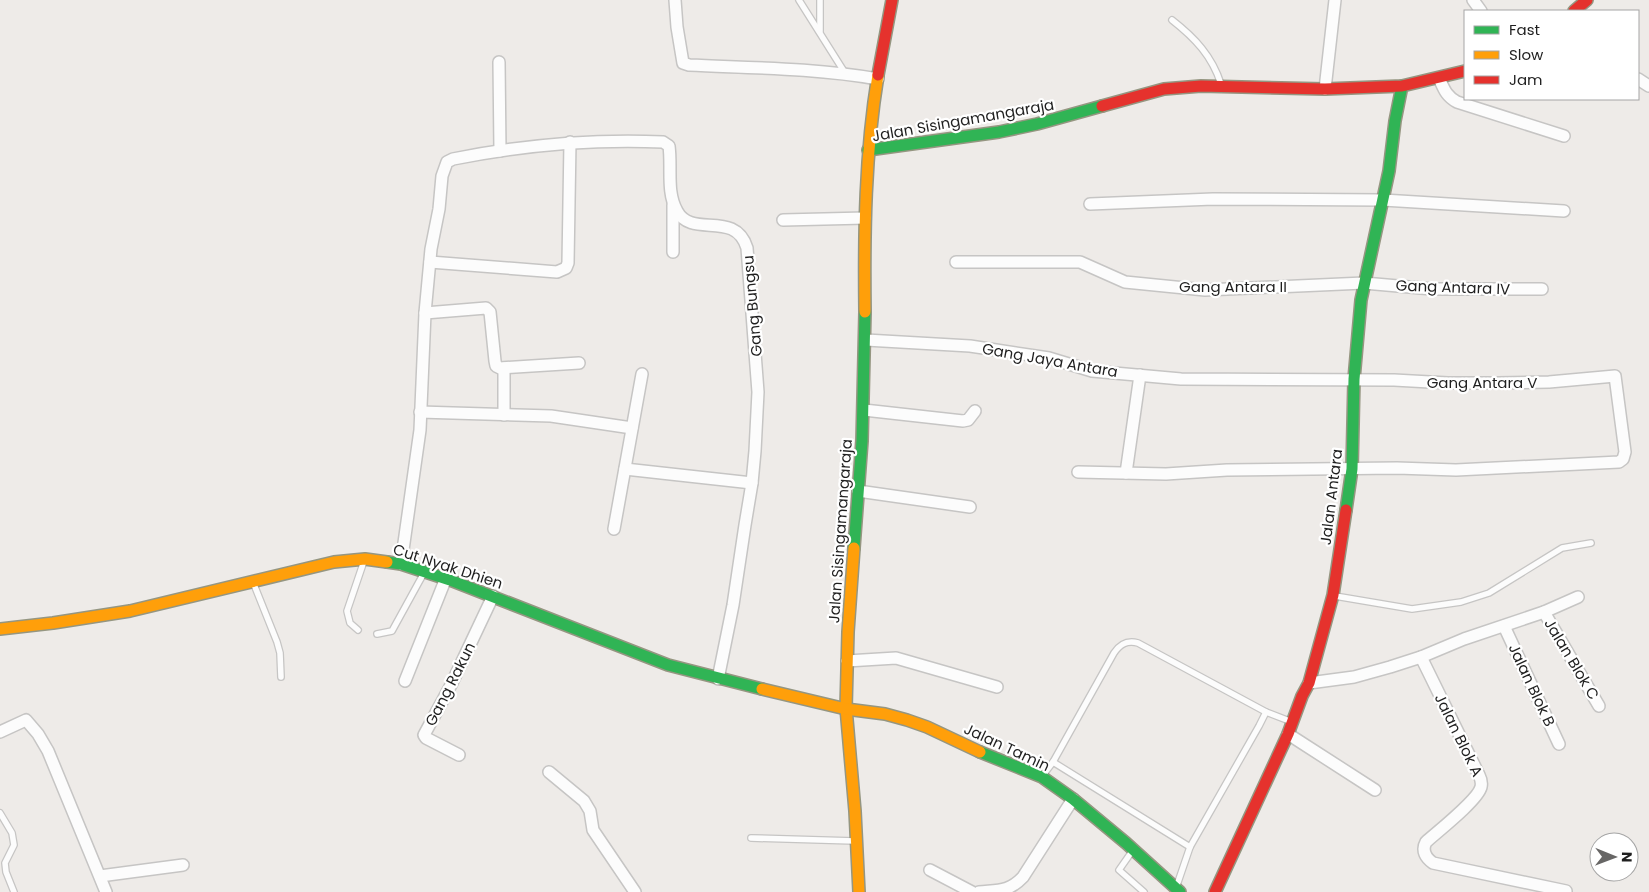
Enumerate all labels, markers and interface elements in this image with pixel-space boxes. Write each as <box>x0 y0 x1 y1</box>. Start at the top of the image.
legend <box>1464 10 1639 100</box>
text: Fast <box>1509 19 1540 40</box>
text: Slow <box>1509 44 1544 65</box>
text: Jam <box>1509 69 1543 90</box>
street label: Jalan Sisingamangaraja <box>870 94 1056 146</box>
street label: Gang Bungsu <box>737 255 767 357</box>
street label: Gang Antara IV <box>1395 275 1511 299</box>
street label: Gang Antara II <box>1179 276 1287 297</box>
street label: Gang Jaya Antara <box>981 338 1119 382</box>
street label: Gang Antara V <box>1427 372 1537 393</box>
street label: Jalan Sisingamangaraja <box>823 438 857 624</box>
street label: Jalan Antara <box>1315 448 1347 546</box>
street label: Cut Nyak Dhien <box>390 538 506 594</box>
street label: Jalan Blok C <box>1539 614 1605 704</box>
street label: Gang Rakun <box>420 638 480 730</box>
street label: Jalan Blok B <box>1504 640 1560 730</box>
street label: Jalan Blok A <box>1430 690 1488 780</box>
street label: Jalan Tamin <box>961 718 1053 776</box>
north arrow <box>1589 832 1639 882</box>
text: N <box>1617 852 1637 863</box>

